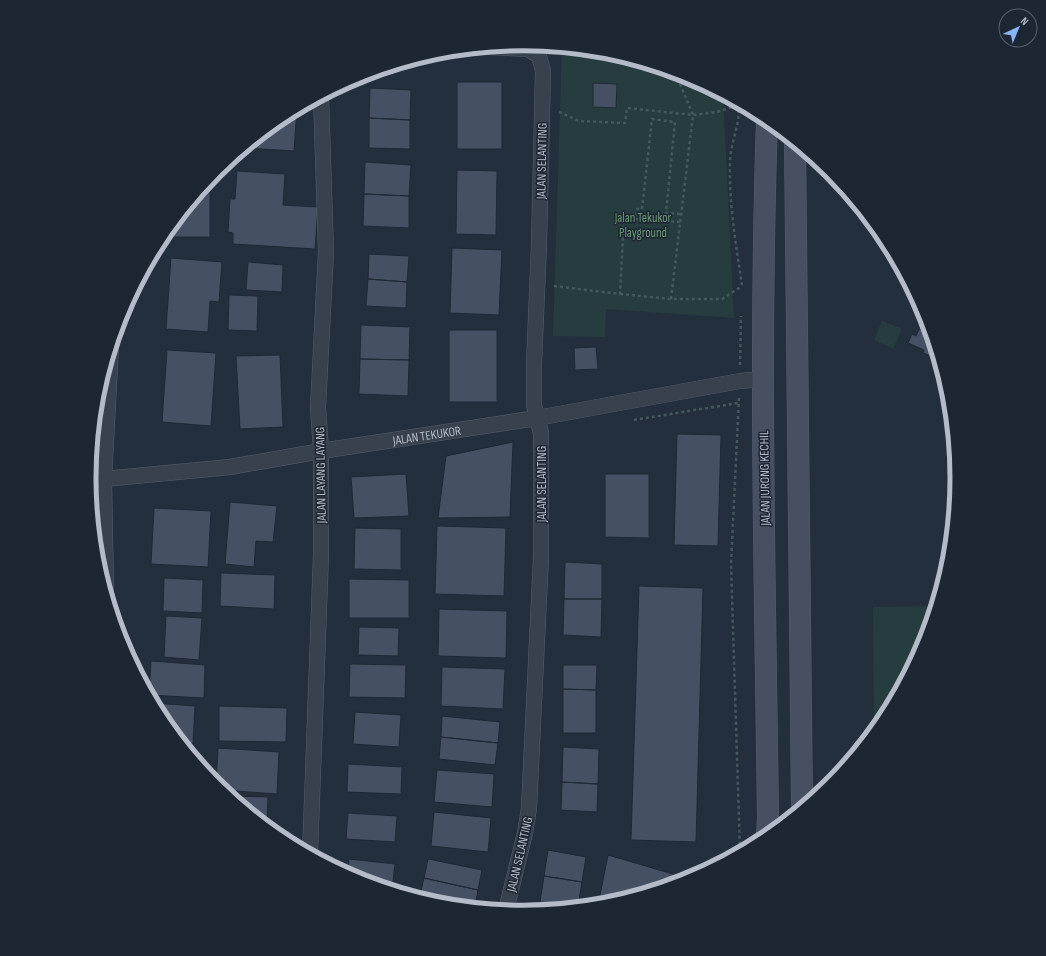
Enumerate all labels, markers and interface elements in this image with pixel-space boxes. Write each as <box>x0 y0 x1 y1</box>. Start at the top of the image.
north arrow <box>998 8 1038 48</box>
text: N <box>1018 14 1031 28</box>
street label: JALAN SELANTING <box>533 123 551 200</box>
park label: Jalan Tekukor Playground <box>614 210 672 241</box>
street label: JALAN TEKUKOR <box>391 423 462 449</box>
street label: JALAN LAYANG LAYANG <box>312 427 330 524</box>
street label: JALAN JURONG KECHIL <box>756 430 774 527</box>
street label: JALAN SELANTING <box>534 446 550 523</box>
street label: JALAN SELANTING <box>503 815 536 894</box>

